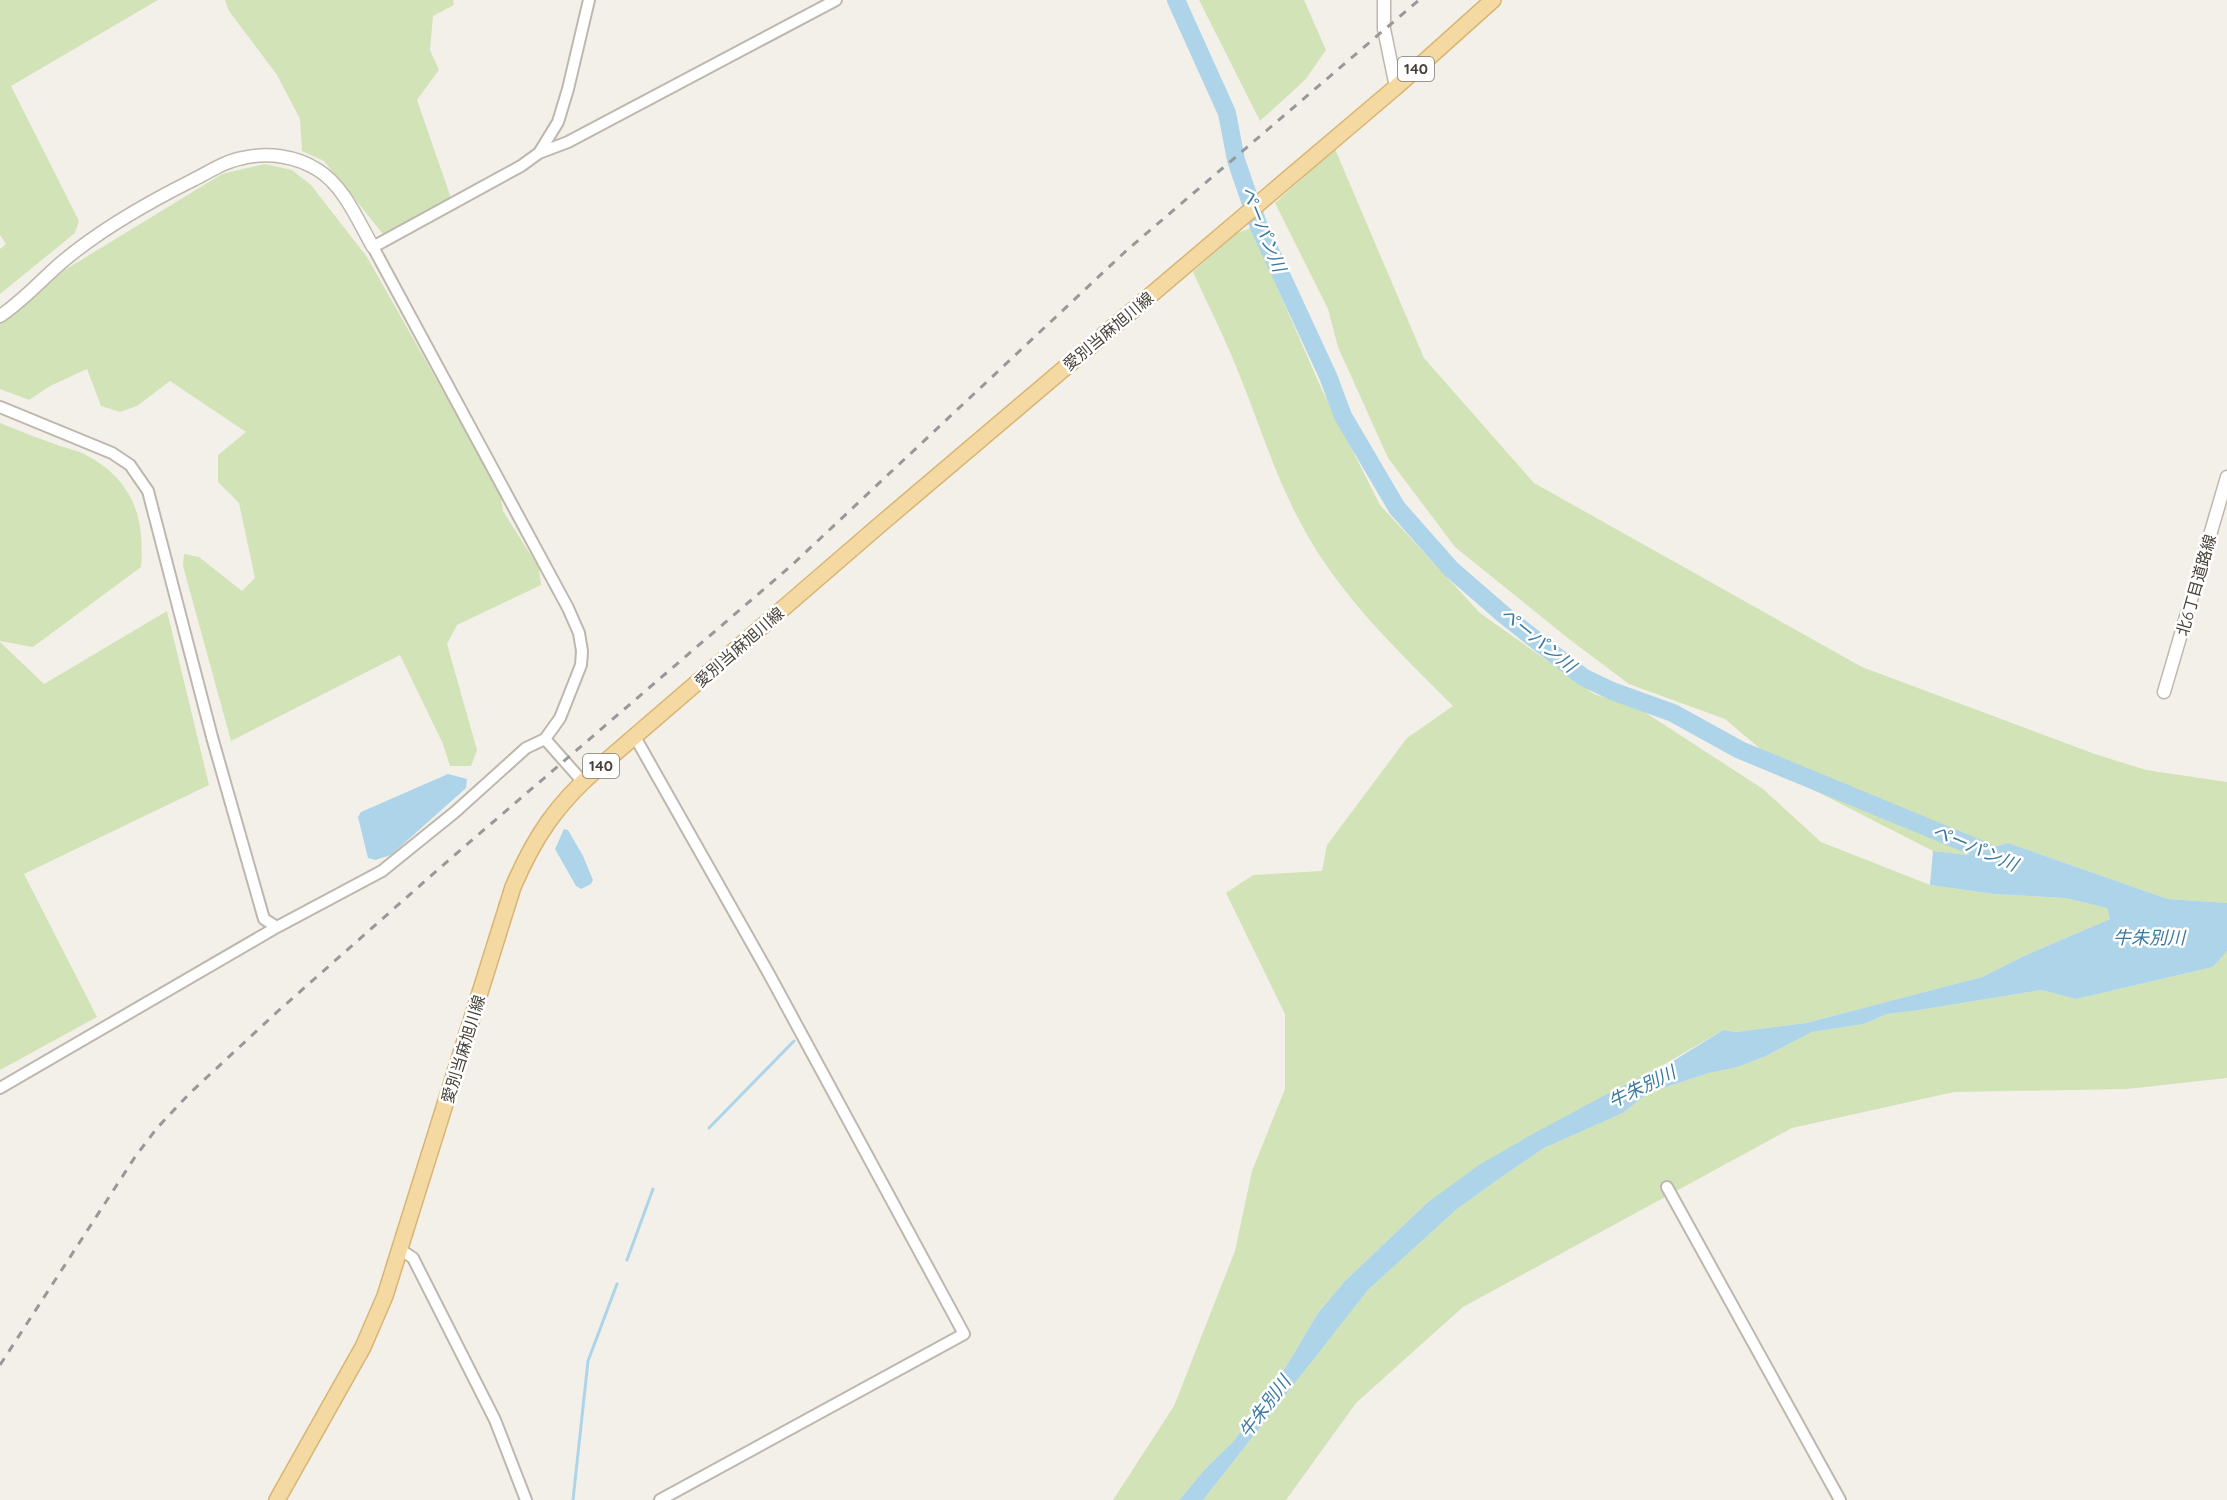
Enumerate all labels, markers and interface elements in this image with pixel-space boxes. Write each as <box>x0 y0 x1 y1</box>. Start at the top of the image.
road number: 140 <box>1398 57 1434 81</box>
water label: ペーパン川 <box>1236 182 1292 277</box>
street label: 愛別当麻旭川線 <box>1059 287 1157 375</box>
street label: 北6丁目道路線 <box>2172 532 2220 638</box>
water label: ペーパン川 <box>1496 602 1582 678</box>
street label: 愛別当麻旭川線 <box>690 603 788 691</box>
road number: 140 <box>583 754 619 778</box>
water label: ペーパン川 <box>1929 819 2023 877</box>
water label: 牛朱別川 <box>2113 926 2187 949</box>
street label: 愛別当麻旭川線 <box>437 993 489 1105</box>
water label: 牛朱別川 <box>1604 1060 1681 1113</box>
water label: 牛朱別川 <box>1234 1369 1297 1442</box>

